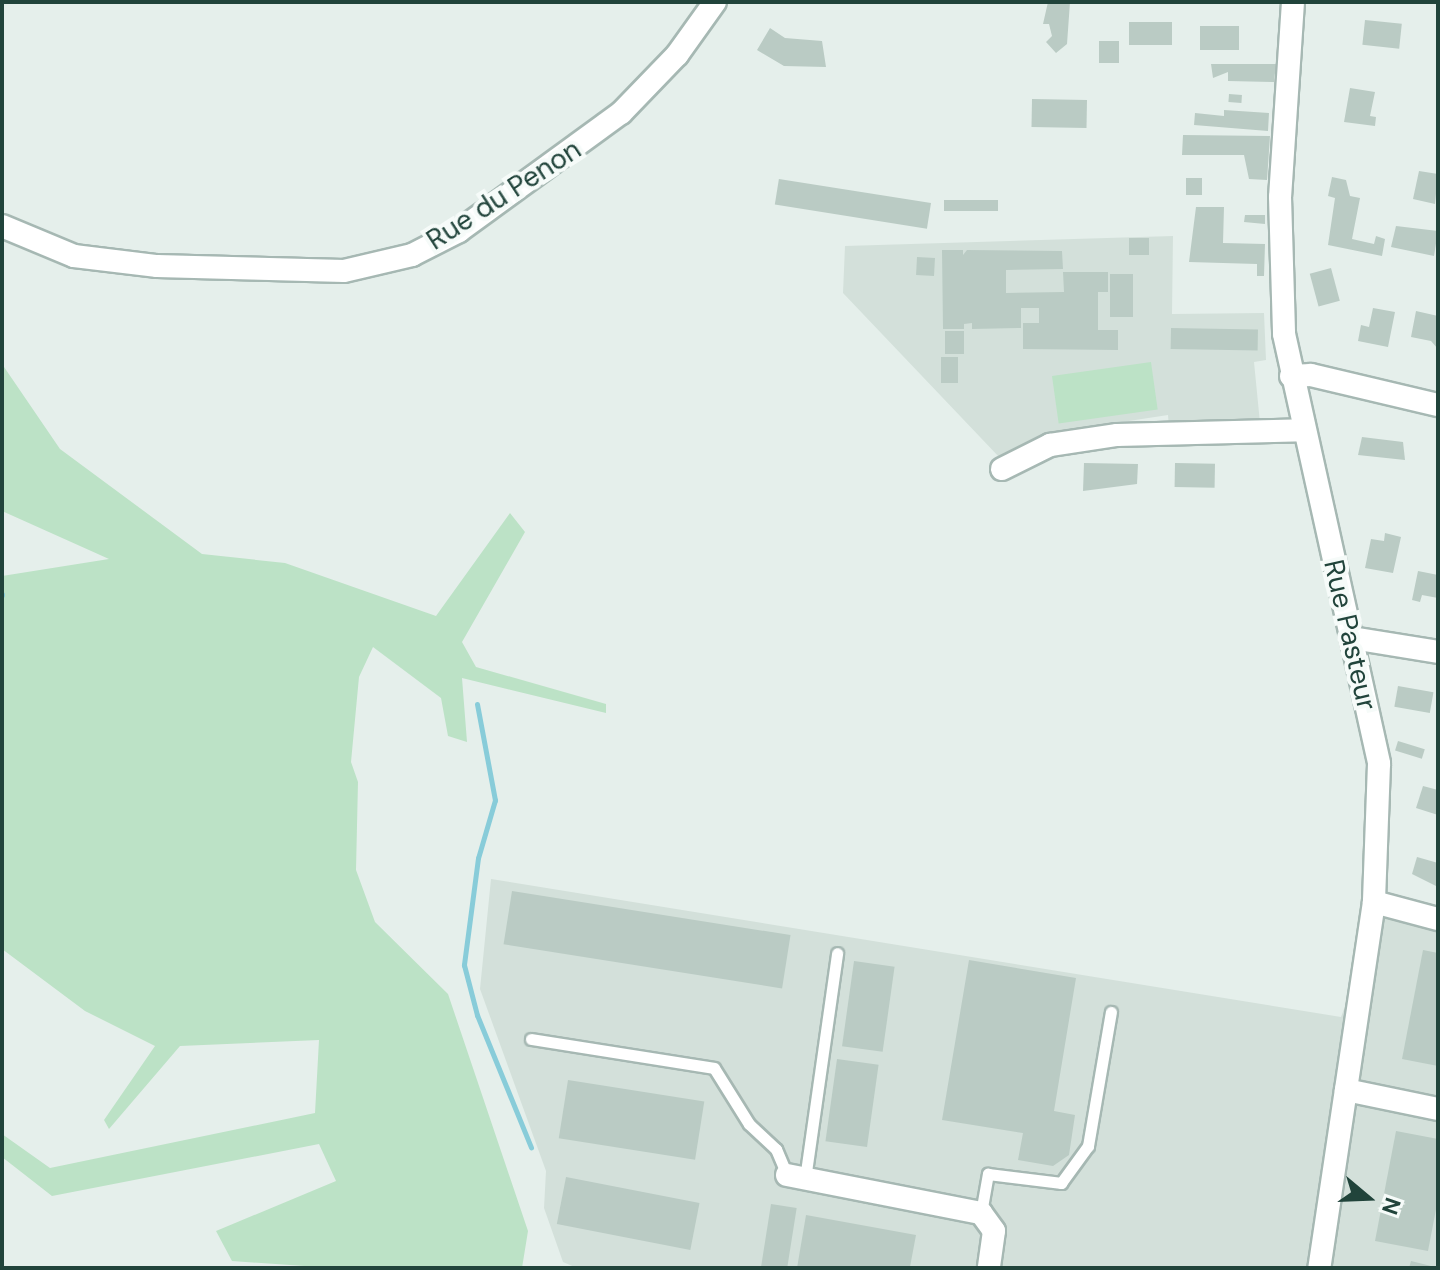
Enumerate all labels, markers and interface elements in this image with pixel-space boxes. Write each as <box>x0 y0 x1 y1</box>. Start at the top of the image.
street label: Rue du Penon <box>421 133 587 257</box>
street label: Rue Pasteur <box>1316 557 1384 713</box>
north arrow <box>1328 1158 1408 1238</box>
text: N <box>1375 1194 1407 1218</box>

